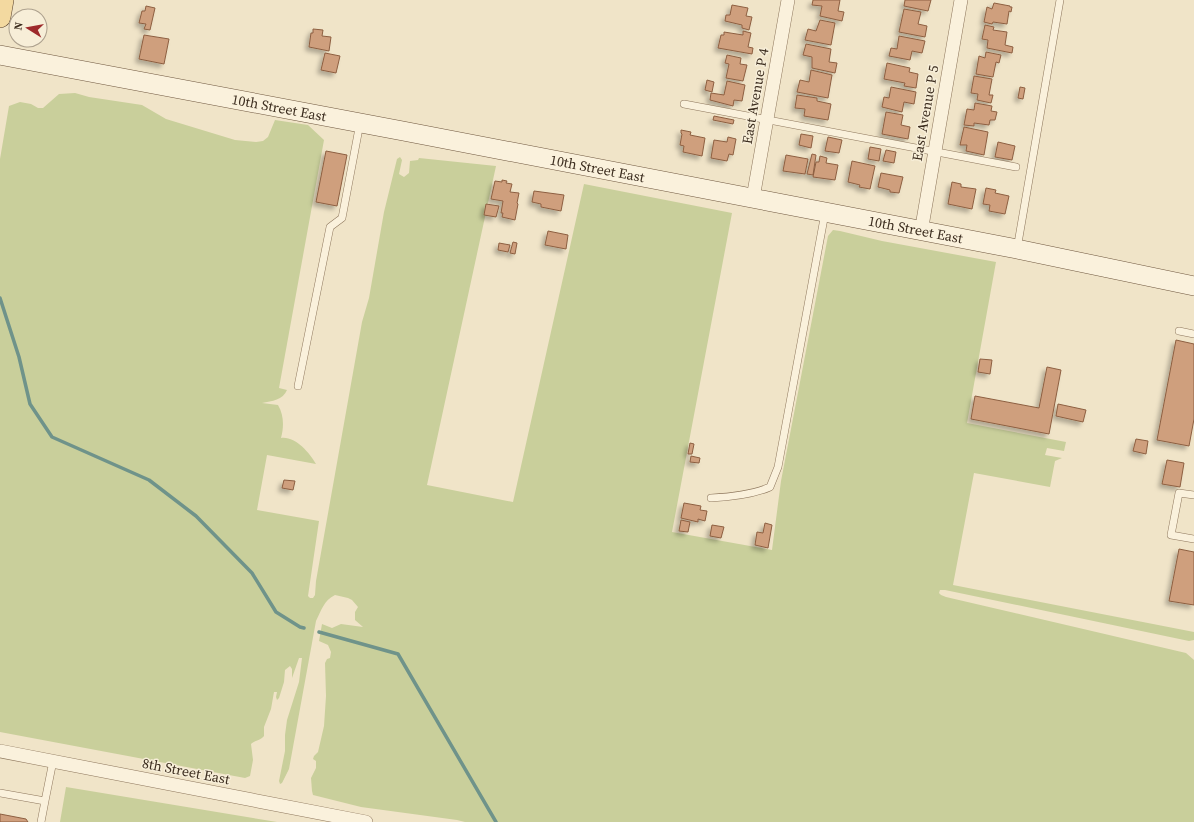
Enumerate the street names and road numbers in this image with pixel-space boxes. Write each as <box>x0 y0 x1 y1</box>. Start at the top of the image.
street label: East Avenue P 4 <box>737 46 773 146</box>
street label: East Avenue P 5 <box>907 63 943 163</box>
street label: 10th Street East <box>230 89 329 126</box>
street label: 10th Street East <box>548 149 647 187</box>
street label: 10th Street East <box>867 211 965 248</box>
street label: 8th Street East <box>140 753 232 789</box>

